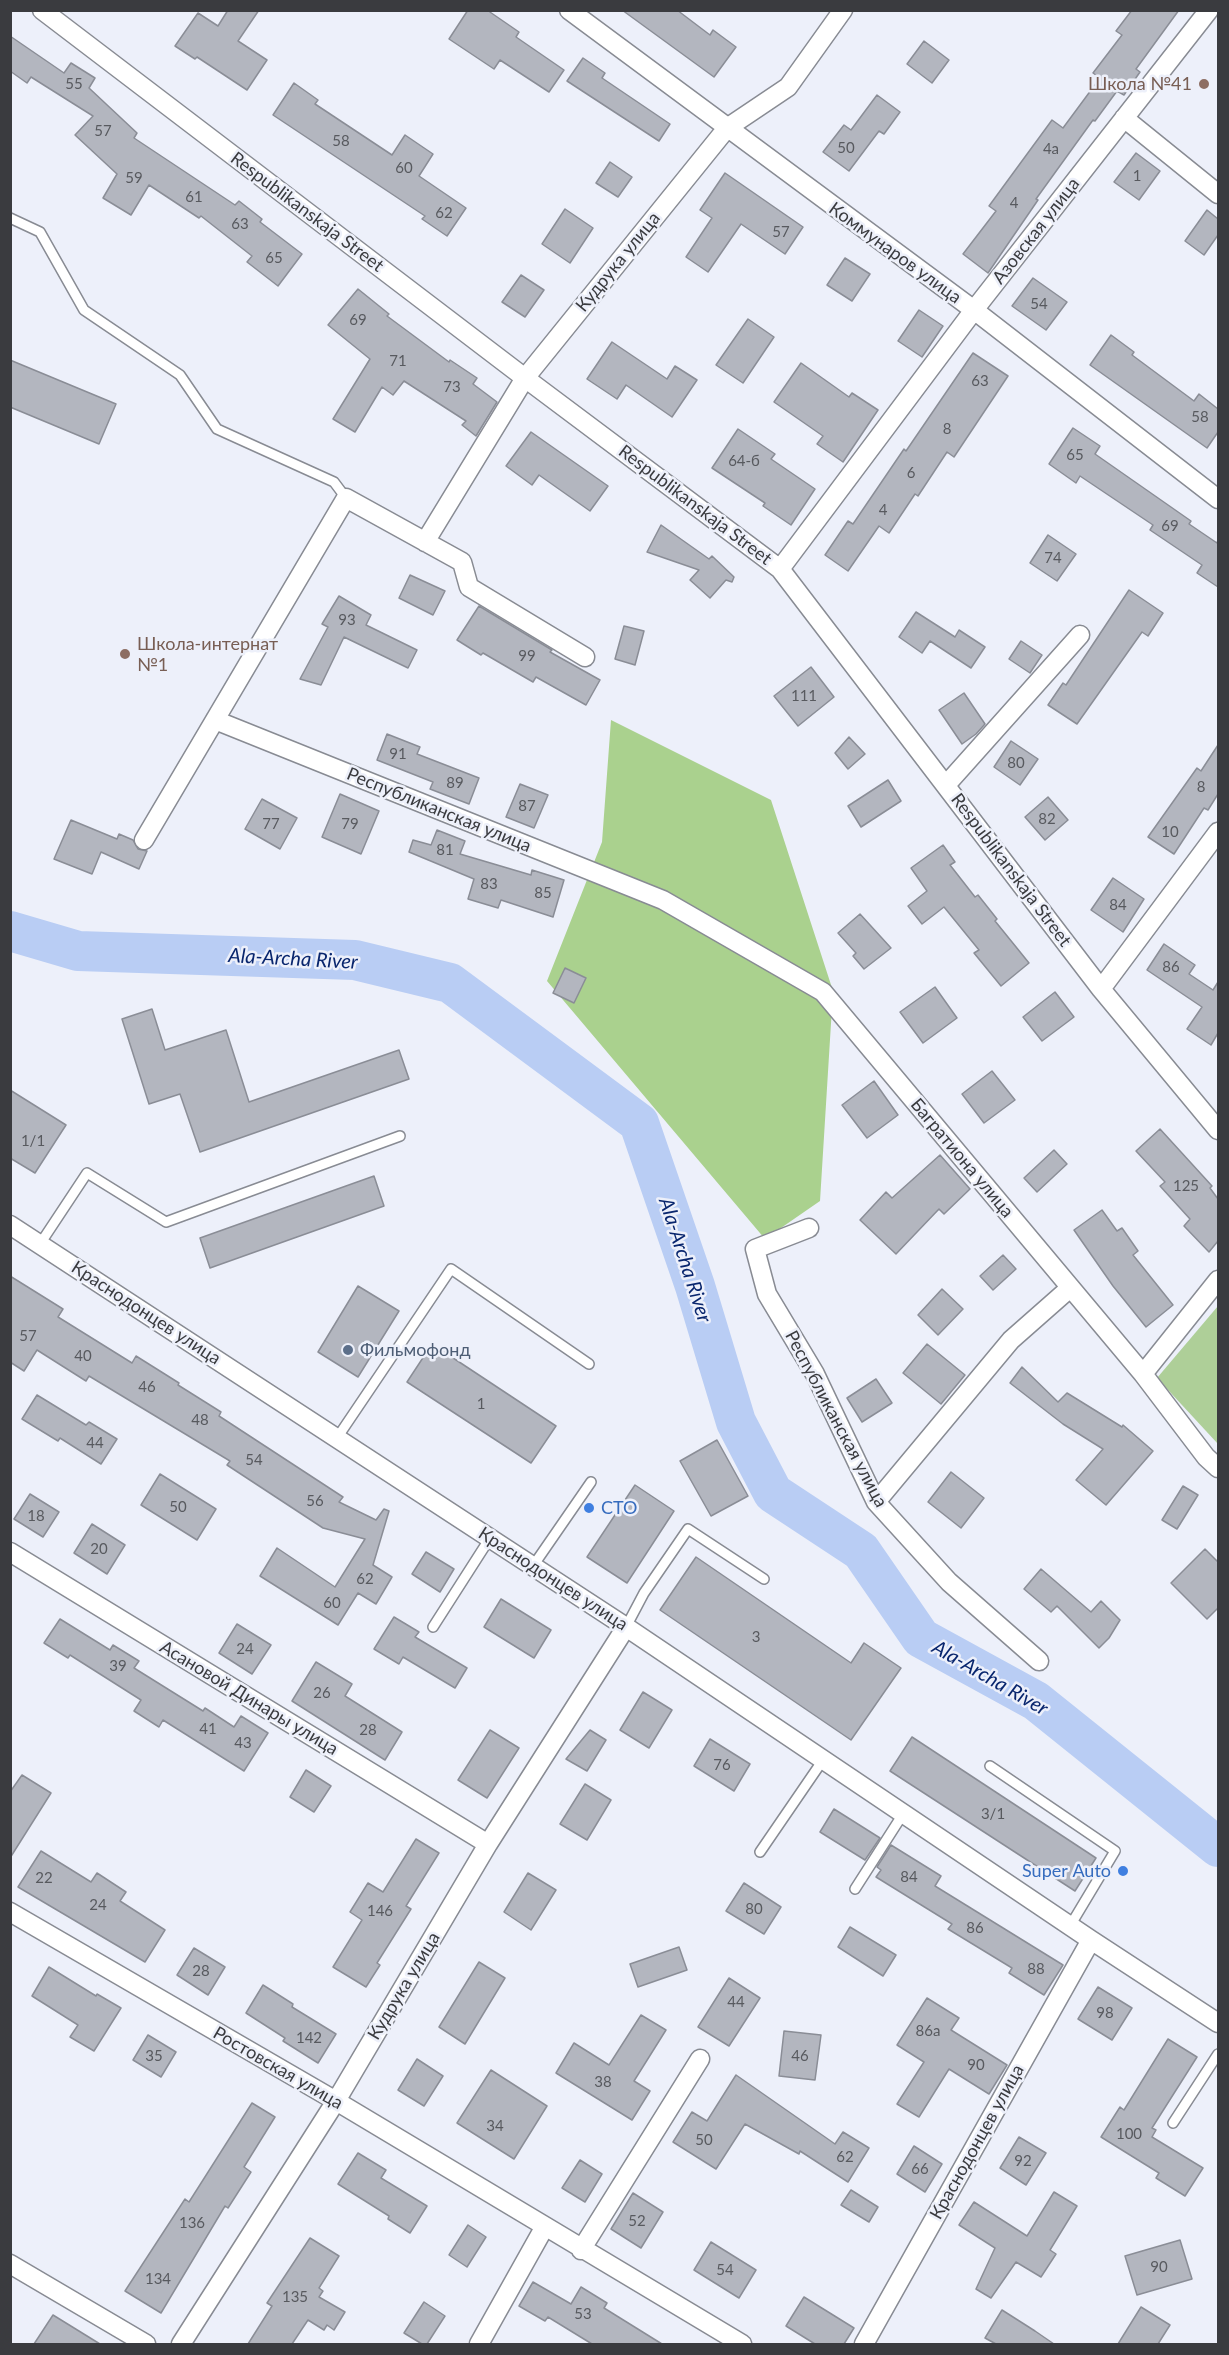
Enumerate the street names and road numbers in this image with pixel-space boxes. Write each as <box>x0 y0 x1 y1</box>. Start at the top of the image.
street label: Respublikanskaja Street <box>226 147 388 277</box>
street label: Азовская улица <box>988 174 1084 288</box>
street label: Коммунаров улица <box>825 198 965 308</box>
street label: Кудрука улица <box>571 208 665 316</box>
street label: Respublikanskaja Street <box>614 440 776 570</box>
street label: Республиканская улица <box>344 763 534 857</box>
street label: Respublikanskaja Street <box>946 789 1076 951</box>
street label: Багратиона улица <box>906 1094 1018 1222</box>
street label: Краснодонцев улица <box>67 1257 225 1369</box>
street label: Республиканская улица <box>780 1327 892 1511</box>
street label: Краснодонцев улица <box>474 1523 632 1635</box>
street label: Асановой Динары улица <box>156 1636 342 1760</box>
street label: Кудрука улица <box>363 1928 445 2044</box>
street label: Ростовская улица <box>209 2022 347 2114</box>
street label: Краснодонцев улица <box>925 2061 1029 2223</box>

